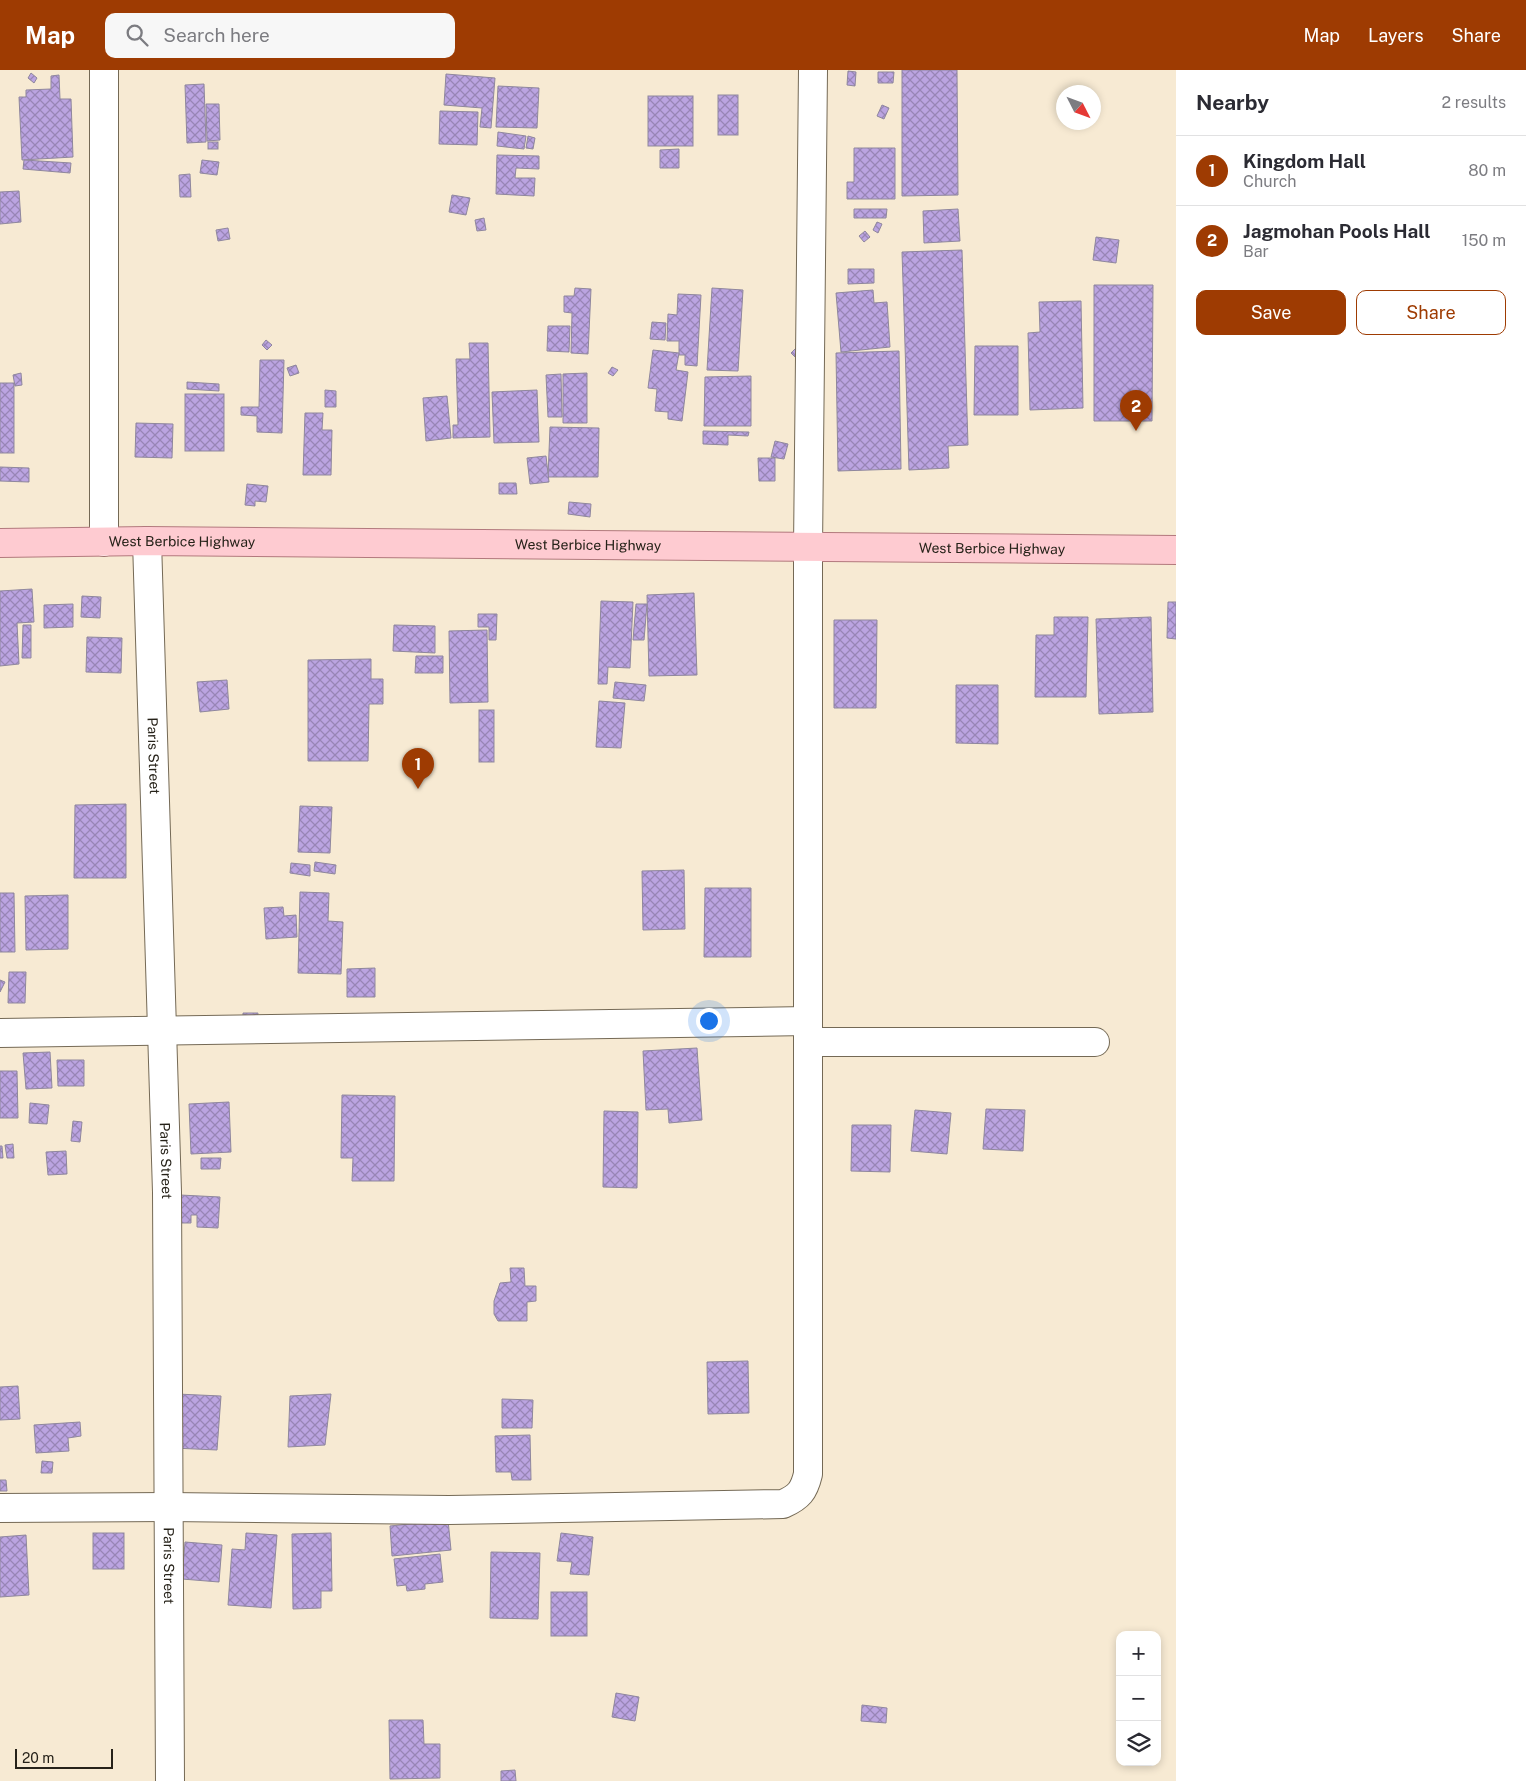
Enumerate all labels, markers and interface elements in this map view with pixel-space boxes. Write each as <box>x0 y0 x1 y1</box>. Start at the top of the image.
search box <box>105 13 455 58</box>
text: Map <box>25 21 75 49</box>
icon: search <box>123 21 151 49</box>
text: Search here <box>163 24 270 46</box>
text: Map <box>1304 25 1340 46</box>
text: Layers <box>1368 25 1424 46</box>
text: Share <box>1452 25 1501 46</box>
north arrow <box>1056 85 1101 130</box>
text: Nearby <box>1196 90 1269 115</box>
text: 2 results <box>1441 93 1506 112</box>
text: Kingdom Hall <box>1243 150 1366 172</box>
text: 1 <box>1209 161 1215 180</box>
text: 80 m <box>1468 161 1506 180</box>
text: Church <box>1243 172 1297 191</box>
text: Jagmohan Pools Hall <box>1243 220 1431 242</box>
text: 2 <box>1207 231 1217 250</box>
text: 150 m <box>1462 231 1506 250</box>
text: Bar <box>1243 242 1269 261</box>
button: Save <box>1196 290 1346 335</box>
button: Share <box>1356 290 1506 335</box>
pin: 2 <box>1120 390 1152 431</box>
street label: West Berbice Highway <box>109 533 256 550</box>
street label: West Berbice Highway <box>515 536 662 554</box>
street label: West Berbice Highway <box>919 540 1066 557</box>
street label: Paris Street <box>144 717 163 795</box>
pin: 1 <box>402 748 434 789</box>
your location <box>696 1008 722 1034</box>
street label: Paris Street <box>157 1122 175 1199</box>
street label: Paris Street <box>161 1527 177 1604</box>
map controls <box>1116 1631 1161 1766</box>
button: + <box>1116 1631 1161 1676</box>
button: − <box>1116 1676 1161 1721</box>
button: layers <box>1116 1721 1161 1766</box>
scale bar <box>15 1746 112 1769</box>
text: 20 m <box>22 1750 54 1766</box>

